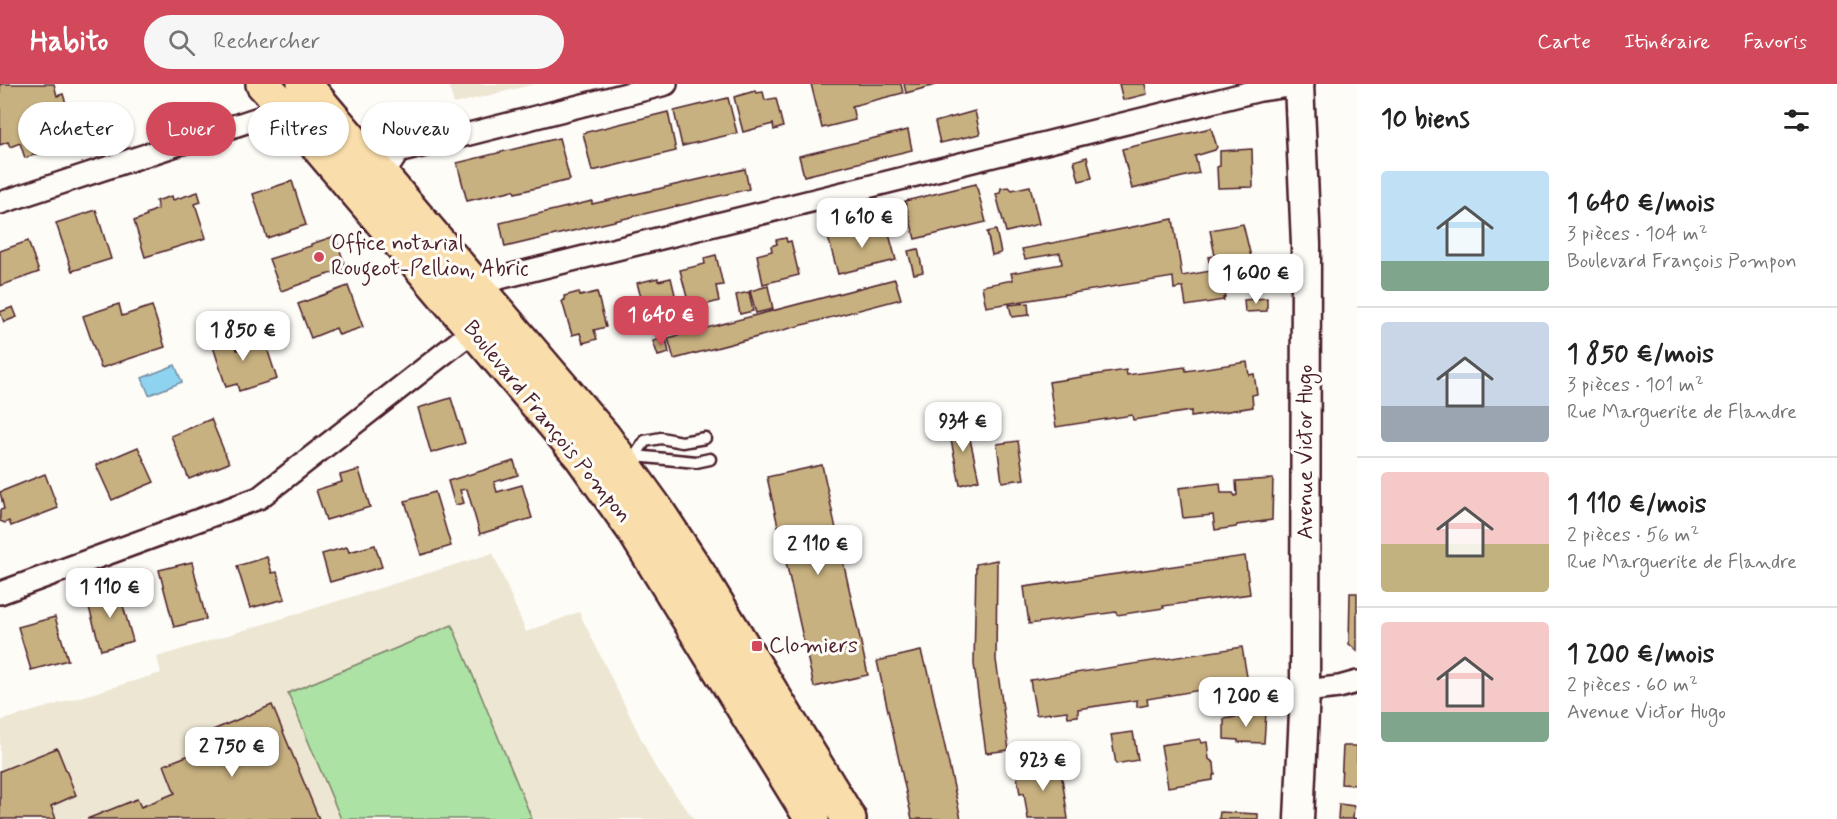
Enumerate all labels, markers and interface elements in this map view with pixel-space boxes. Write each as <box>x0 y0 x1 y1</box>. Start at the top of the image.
search box <box>144 15 564 69</box>
text: Habito <box>30 24 108 61</box>
icon: search <box>165 26 198 59</box>
text: Rechercher <box>213 28 320 56</box>
text: Carte <box>1537 28 1591 56</box>
text: Itinéraire <box>1624 28 1710 56</box>
text: Favoris <box>1743 28 1807 56</box>
chip: Acheter <box>18 102 134 156</box>
chip: Louer <box>146 102 236 156</box>
chip: Filtres <box>248 102 349 156</box>
chip: Nouveau <box>361 102 471 156</box>
text: 10 biens <box>1381 103 1470 137</box>
icon: filters <box>1780 104 1813 137</box>
text: 1 640 €/mois <box>1567 187 1715 221</box>
icon: home <box>1429 195 1501 267</box>
pin: 1 610 € <box>807 198 917 249</box>
text: 1 610 € <box>831 204 893 231</box>
text: 3 pièces · 104 m² <box>1567 221 1708 248</box>
place label: Office notarial Rougeot-Pellion, Abric <box>331 230 529 286</box>
text: Boulevard François Pompon <box>1567 248 1797 275</box>
marker: Office notarial Rougeot-Pellion, Abric <box>312 250 326 264</box>
pin: 1 600 € <box>1201 254 1311 305</box>
text: 1 600 € <box>1222 260 1290 287</box>
pin: 1 640 € <box>606 296 716 347</box>
text: 1 640 € <box>628 302 694 329</box>
pin: 1 850 € <box>188 311 298 362</box>
street label: Boulevard François Pompon <box>457 315 637 529</box>
text: 1 850 € <box>210 317 276 344</box>
text: 1 850 €/mois <box>1567 338 1714 372</box>
icon: home <box>1429 346 1501 418</box>
street label: Avenue Victor Hugo <box>1292 365 1323 539</box>
text: 3 pièces · 101 m² <box>1567 372 1704 399</box>
text: Rue Marguerite de Flandre <box>1567 399 1797 426</box>
pin: 934 € <box>921 402 1005 453</box>
text: 934 € <box>939 408 987 435</box>
text: 1 110 €/mois <box>1567 488 1706 522</box>
icon: home <box>1429 496 1501 568</box>
text: 2 pièces · 56 m² <box>1567 522 1699 549</box>
pin: 2 110 € <box>763 525 873 576</box>
text: 2 110 € <box>787 531 849 558</box>
text: Rue Marguerite de Flandre <box>1567 549 1797 576</box>
pin: 1 110 € <box>55 568 165 619</box>
text: 1 110 € <box>80 574 140 601</box>
place label: Clomiers <box>769 632 858 660</box>
text: 1 200 €/mois <box>1567 638 1714 672</box>
marker: Clomiers <box>750 639 764 653</box>
icon: home <box>1429 646 1501 718</box>
text: 2 pièces · 60 m² <box>1567 672 1698 699</box>
pin: 1 200 € <box>1191 677 1301 728</box>
text: 1 200 € <box>1213 683 1279 710</box>
text: Avenue Victor Hugo <box>1567 699 1726 726</box>
pin: 2 750 € <box>177 727 287 778</box>
text: 2 750 € <box>199 733 265 760</box>
pin: 923 € <box>1001 741 1085 792</box>
text: 923 € <box>1019 747 1067 774</box>

